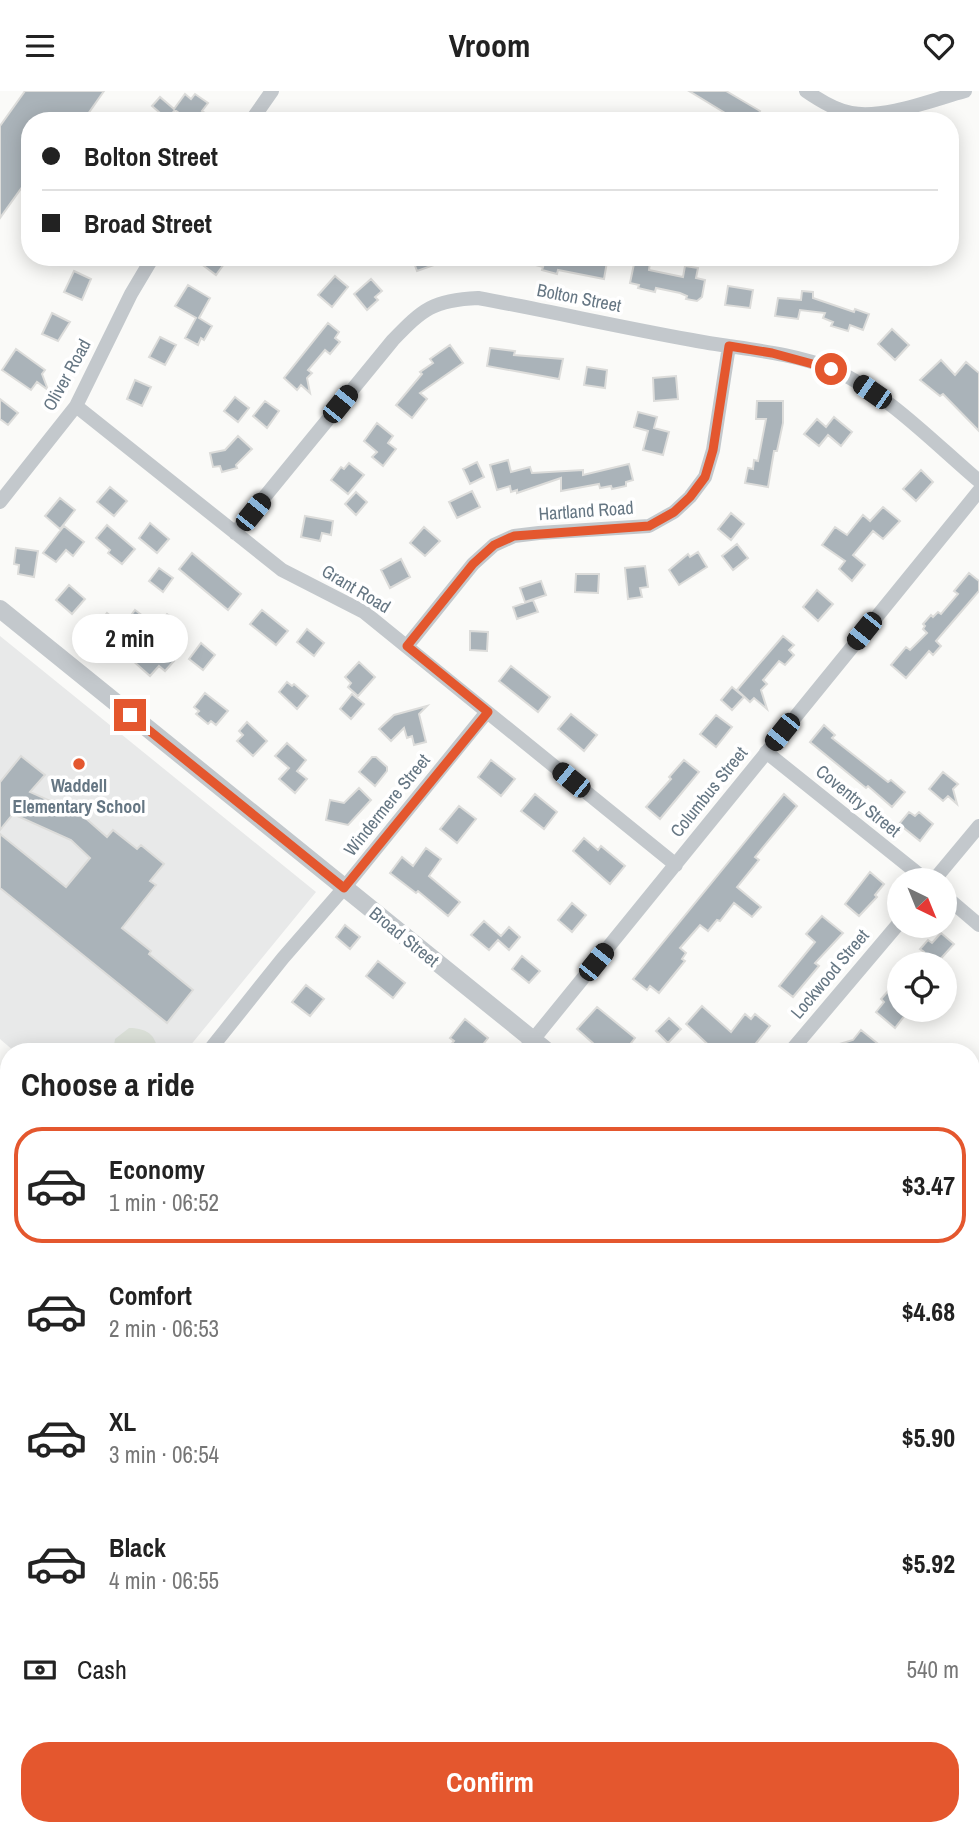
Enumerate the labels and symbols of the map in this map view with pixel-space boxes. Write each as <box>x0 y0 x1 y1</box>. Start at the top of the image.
street label: Bolton Street <box>535 277 623 318</box>
street label: Oliver Road <box>37 334 97 415</box>
route start <box>815 353 847 385</box>
car <box>849 371 896 413</box>
car <box>319 381 362 427</box>
car <box>232 489 275 535</box>
street label: Hartland Road <box>538 495 634 526</box>
street label: Grant Road <box>317 558 395 619</box>
car <box>843 608 886 654</box>
callout: 2 min <box>72 613 188 663</box>
route end <box>114 699 146 731</box>
car <box>761 709 804 755</box>
street label: Columbus Street <box>664 741 753 842</box>
street label: Windermere Street <box>338 748 436 861</box>
marker: Waddell Elementary School <box>71 756 87 772</box>
car <box>549 759 594 801</box>
street label: Coventry Street <box>811 759 906 843</box>
place label: Waddell Elementary School <box>13 773 145 819</box>
north arrow <box>887 868 957 938</box>
street label: Broad Street <box>364 901 444 972</box>
street label: Lockwood Street <box>785 924 875 1024</box>
car <box>575 939 618 985</box>

